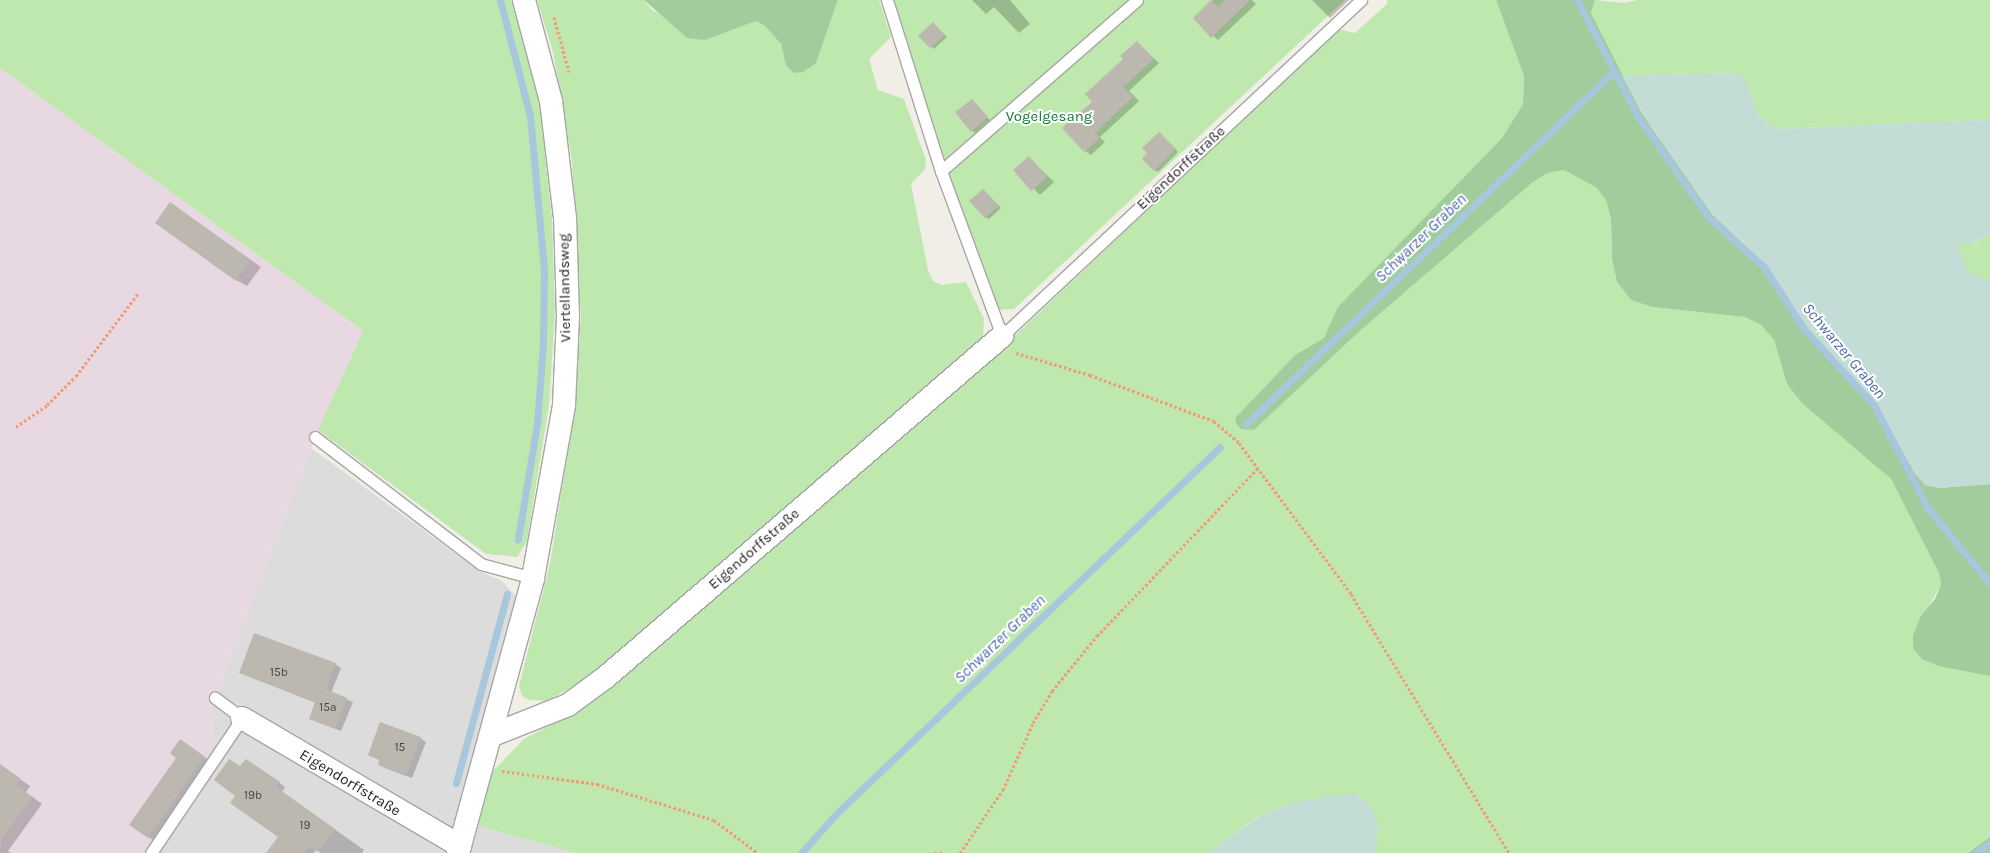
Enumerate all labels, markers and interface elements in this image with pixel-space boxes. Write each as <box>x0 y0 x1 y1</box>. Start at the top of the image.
park label: Vogelgesang <box>1006 108 1092 126</box>
street label: Eigendorffstraße <box>1133 122 1229 214</box>
water label: Schwarzer Graben <box>1371 190 1471 286</box>
street label: Viertellandsweg <box>555 233 575 343</box>
water label: Schwarzer Graben <box>1798 299 1890 403</box>
street label: Eigendorffstraße <box>705 505 803 593</box>
water label: Schwarzer Graben <box>950 591 1050 687</box>
house number: 15b <box>270 666 288 680</box>
house number: 15a <box>319 701 337 715</box>
house number: 15 <box>395 741 405 755</box>
street label: Eigendorffstraße <box>296 746 404 820</box>
house number: 19b <box>244 789 262 803</box>
house number: 19 <box>300 819 310 833</box>

